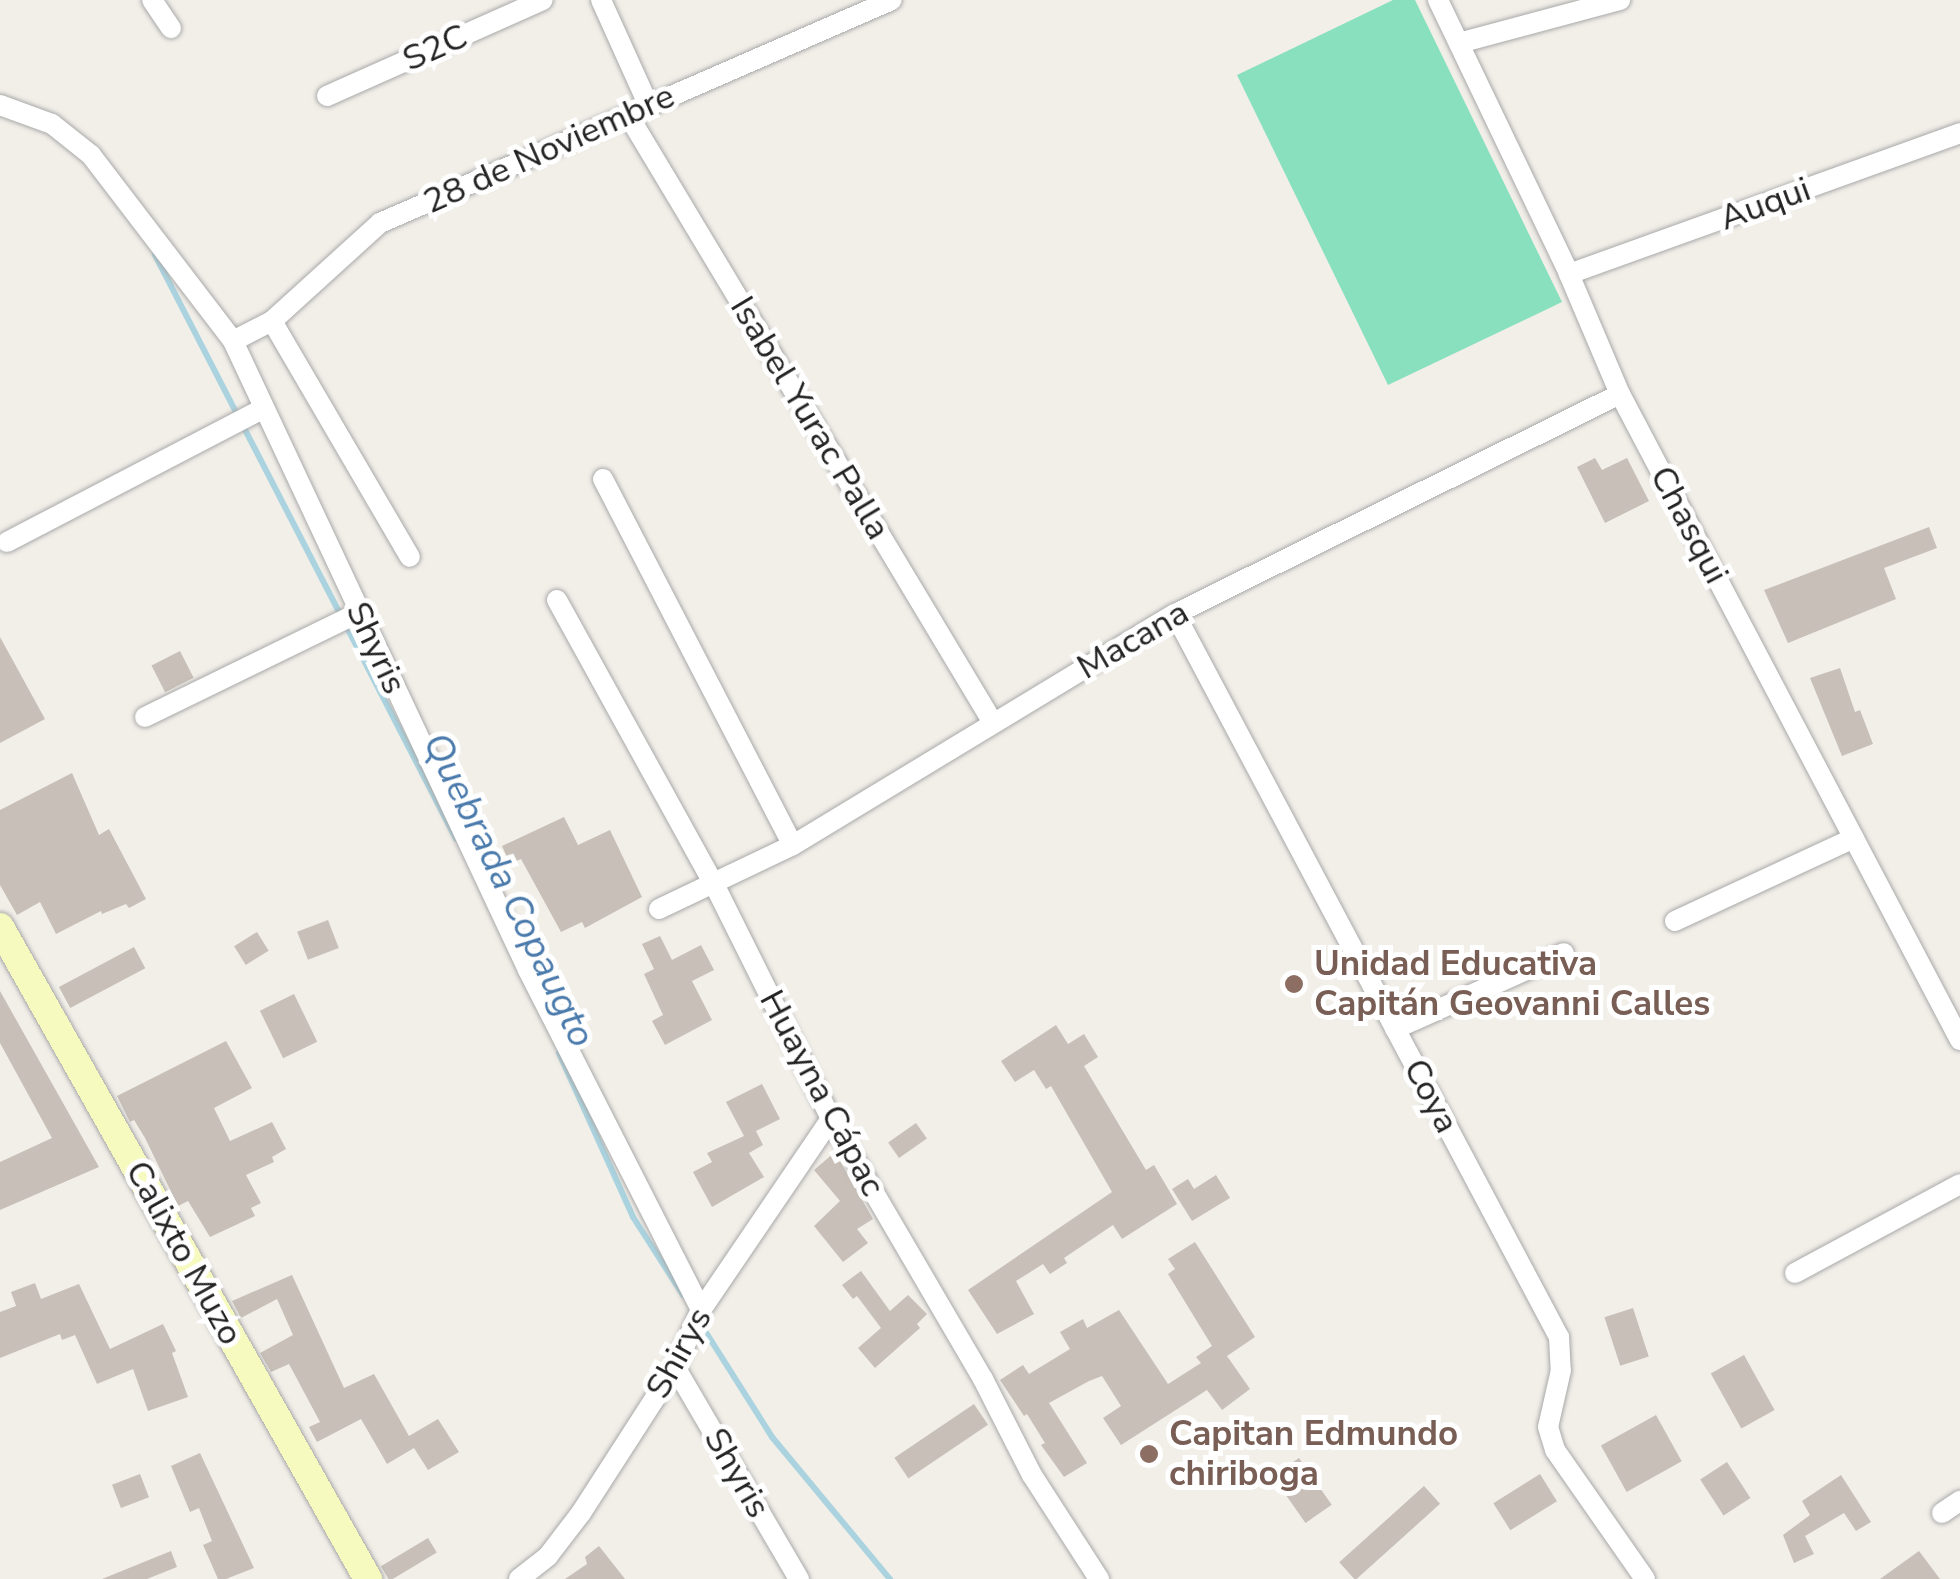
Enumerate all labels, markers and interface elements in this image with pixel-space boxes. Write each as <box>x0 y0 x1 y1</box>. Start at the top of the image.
street label: S2C <box>396 15 474 81</box>
street label: 28 de Noviembre <box>417 75 681 223</box>
street label: Auqui <box>1714 168 1816 240</box>
street label: Isabel Yurac Palla <box>721 289 899 547</box>
street label: Chasqui <box>1641 459 1737 591</box>
street label: Macana <box>1070 591 1196 689</box>
street label: Shyris <box>337 595 415 701</box>
water label: Quebrada Copaugto <box>413 725 605 1055</box>
place label: Unidad Educativa Capitán Geovanni Calles <box>1314 943 1710 1025</box>
marker: Unidad Educativa Capitán Geovanni Calles <box>1283 973 1305 995</box>
street label: Huayna Cápac <box>750 983 894 1203</box>
street label: Coya <box>1394 1052 1468 1140</box>
street label: Calixto Muzo <box>116 1154 252 1352</box>
street label: Shirys <box>637 1300 721 1406</box>
place label: Capitan Edmundo chiriboga <box>1169 1413 1458 1495</box>
street label: Shyris <box>695 1421 779 1525</box>
marker: Capitan Edmundo chiriboga <box>1138 1443 1160 1465</box>

